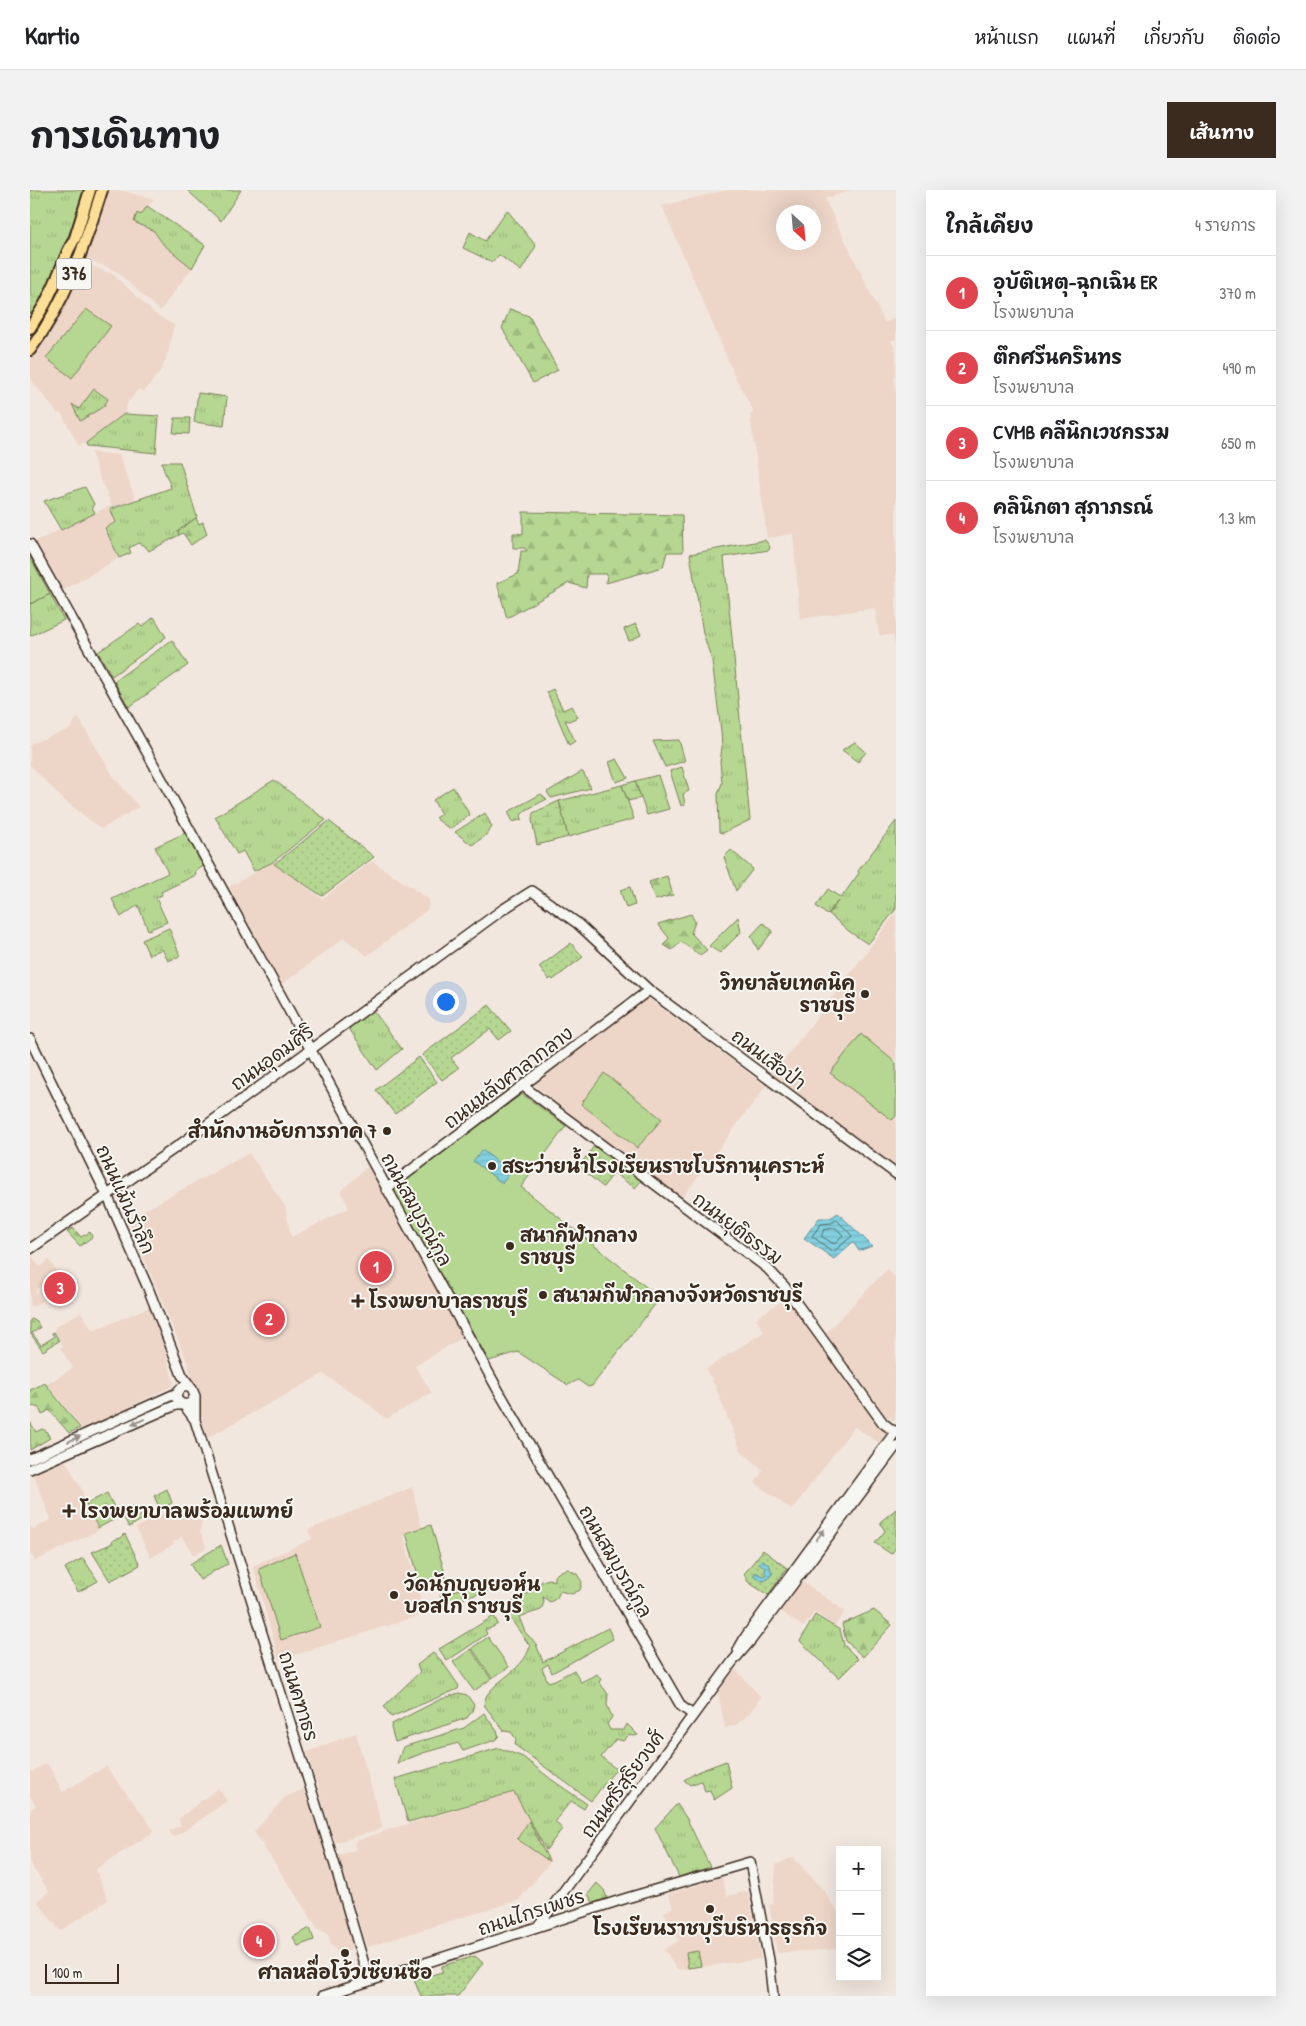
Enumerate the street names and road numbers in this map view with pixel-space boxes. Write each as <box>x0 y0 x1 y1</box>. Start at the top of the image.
road number: 376 <box>57 258 92 290</box>
street label: ถนนอุดมศิริ <box>225 1018 320 1098</box>
street label: ถนนหลังศาลากลาง <box>438 1020 578 1134</box>
street label: ถนนเสือป่า <box>726 1022 812 1096</box>
street label: ถนนแม้นรำลึก <box>90 1140 162 1258</box>
street label: ถนนสมบูรณ์กูล <box>373 1148 459 1271</box>
street label: ถนนยุติธรรม <box>687 1186 788 1272</box>
street label: ถนนสมบูรณ์กูล <box>572 1500 659 1623</box>
street label: ถนนคฑาธร <box>273 1648 325 1744</box>
street label: ถนนศรีสุริยวงศ์ <box>574 1724 672 1844</box>
street label: ถนนไกรเพชร <box>474 1882 588 1942</box>

